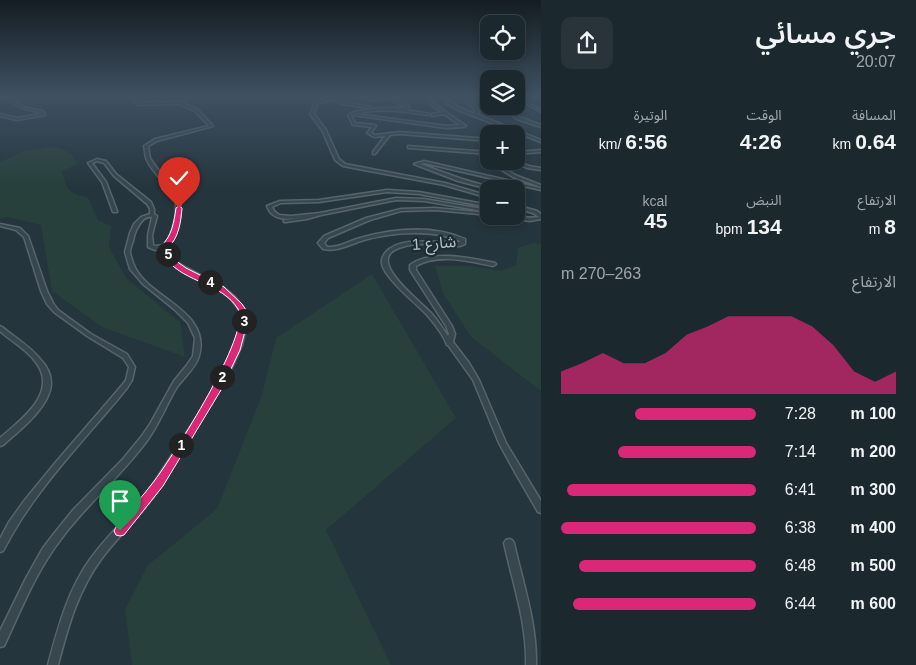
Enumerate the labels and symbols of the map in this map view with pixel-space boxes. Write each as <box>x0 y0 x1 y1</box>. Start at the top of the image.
pin <box>158 157 200 208</box>
street label: شارع 1 <box>411 233 457 257</box>
pin: 5 <box>156 242 180 266</box>
pin: 4 <box>198 270 222 294</box>
pin: 3 <box>232 308 256 334</box>
pin: 2 <box>210 364 234 390</box>
pin: 1 <box>168 432 194 458</box>
pin <box>99 480 141 531</box>

